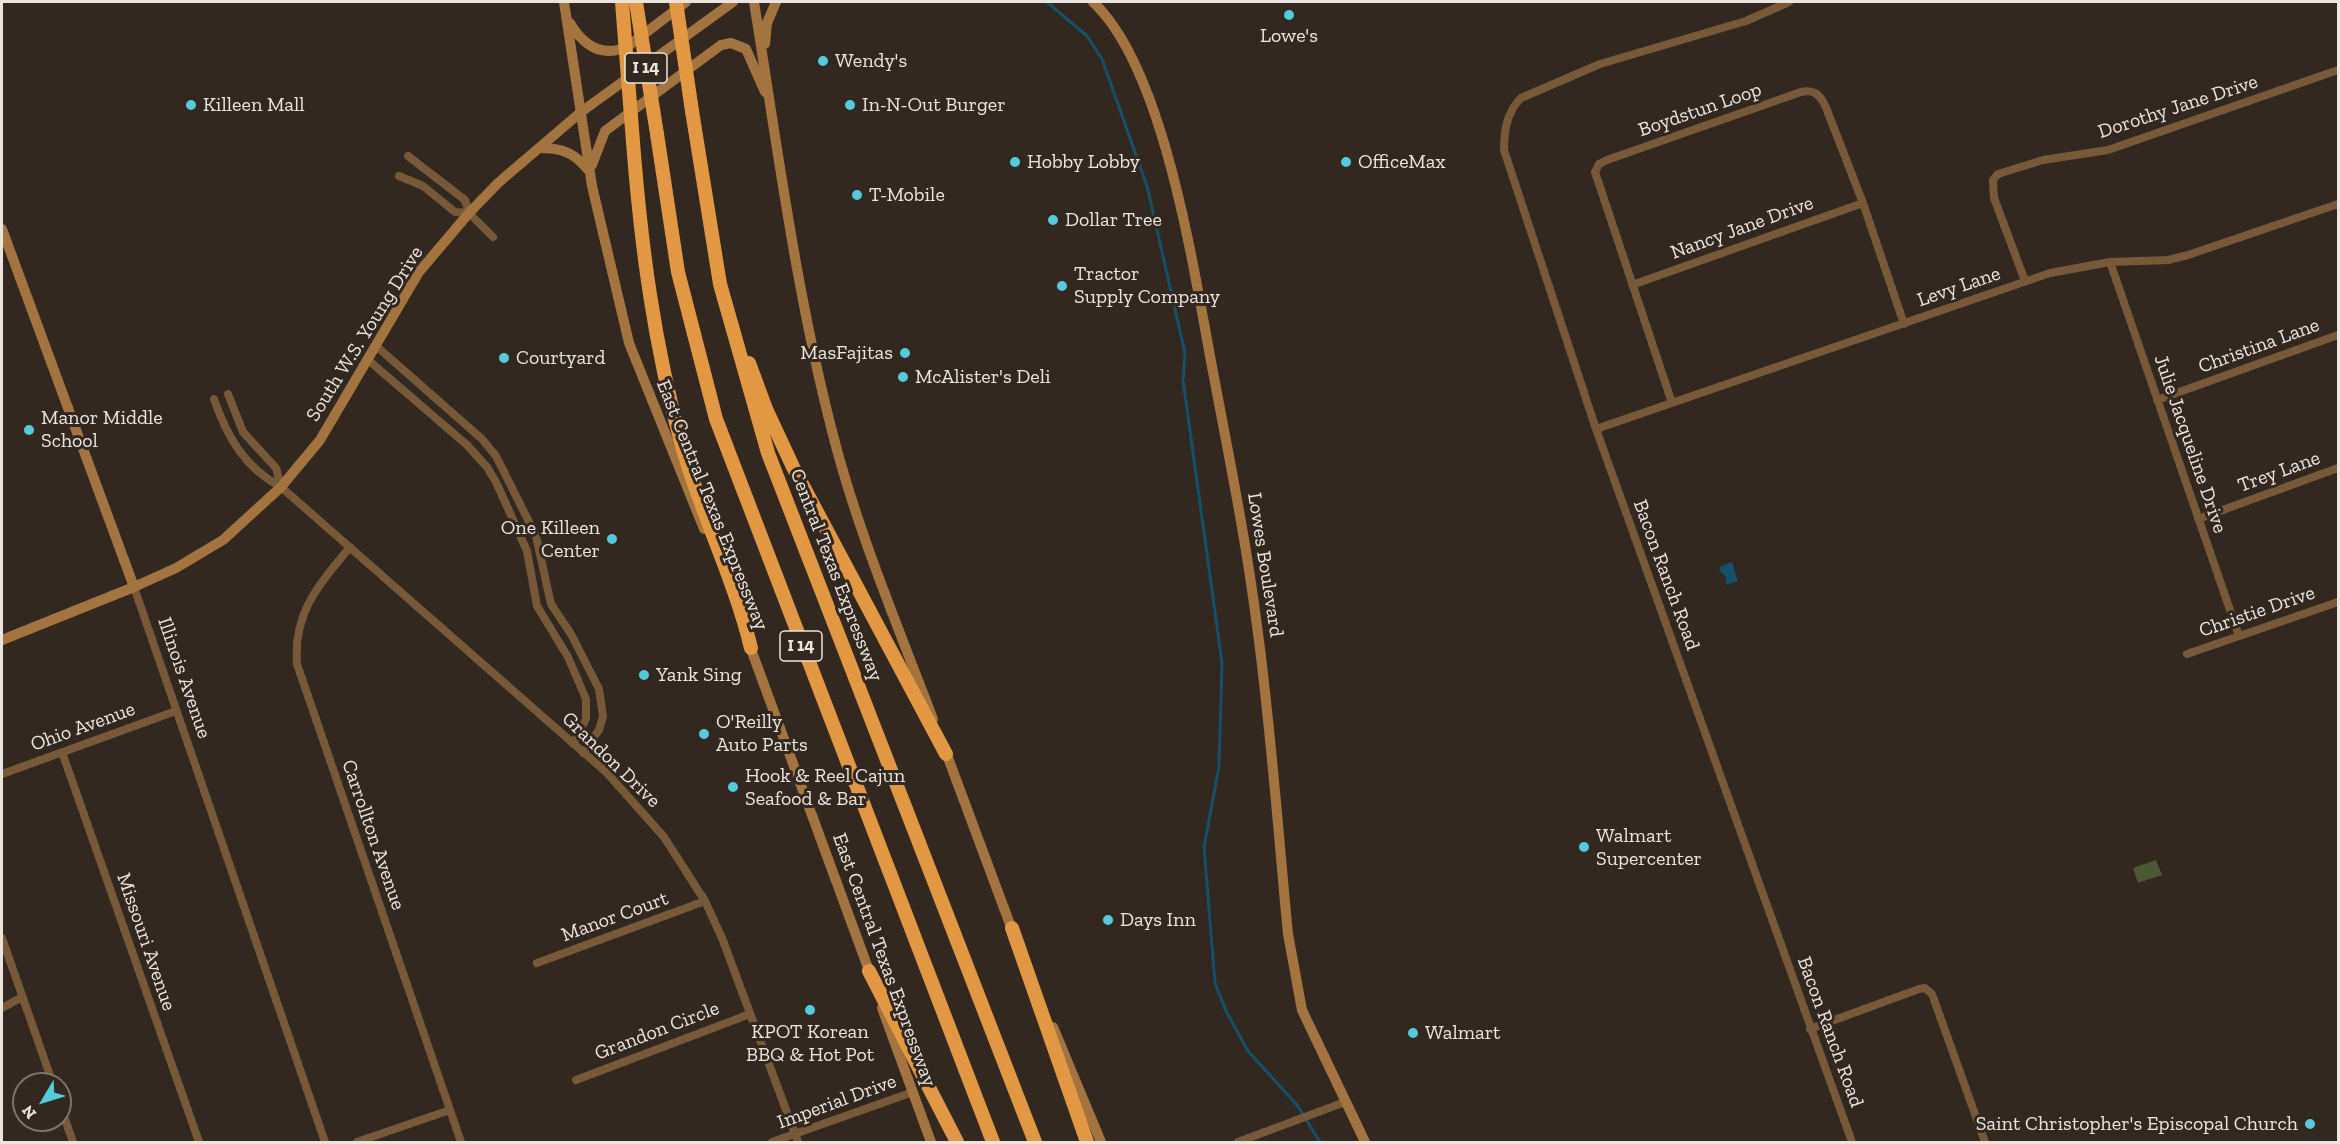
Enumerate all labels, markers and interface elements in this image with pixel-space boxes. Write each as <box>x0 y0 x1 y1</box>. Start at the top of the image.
marker: Lowe's <box>1282 8 1296 22</box>
place label: Lowe's <box>1260 24 1318 48</box>
place label: Wendy's <box>835 49 907 73</box>
road number: I 14 <box>625 53 667 83</box>
marker: Wendy's <box>816 54 830 68</box>
street label: Dorothy Jane Drive <box>2095 70 2261 144</box>
street label: Boydstun Loop <box>1635 78 1765 142</box>
place label: Killeen Mall <box>203 93 305 117</box>
place label: In-N-Out Burger <box>862 93 1006 117</box>
marker: Killeen Mall <box>184 98 198 112</box>
marker: In-N-Out Burger <box>843 98 857 112</box>
place label: Hobby Lobby <box>1027 150 1140 174</box>
place label: OfficeMax <box>1358 150 1446 174</box>
marker: Hobby Lobby <box>1008 155 1022 169</box>
marker: OfficeMax <box>1339 155 1353 169</box>
place label: T-Mobile <box>869 183 945 207</box>
marker: T-Mobile <box>850 188 864 202</box>
street label: Nancy Jane Drive <box>1667 191 1817 265</box>
place label: Dollar Tree <box>1065 208 1162 232</box>
marker: Dollar Tree <box>1046 213 1060 227</box>
street label: South W.S. Young Drive <box>301 242 429 426</box>
place label: Tractor Supply Company <box>1074 262 1220 309</box>
street label: Levy Lane <box>1914 262 2004 312</box>
marker: Tractor Supply Company <box>1055 279 1069 293</box>
street label: Christina Lane <box>2195 313 2323 379</box>
place label: MasFajitas <box>800 341 893 365</box>
place label: Courtyard <box>516 346 605 370</box>
marker: MasFajitas <box>898 346 912 360</box>
marker: Courtyard <box>497 351 511 365</box>
street label: Julie Jacqueline Drive <box>2148 352 2232 536</box>
place label: McAlister's Deli <box>915 365 1051 389</box>
marker: McAlister's Deli <box>896 370 910 384</box>
street label: East Central Texas Expressway <box>651 376 773 634</box>
place label: Manor Middle School <box>41 406 163 453</box>
marker: Manor Middle School <box>22 423 36 437</box>
street label: Trey Lane <box>2235 446 2323 498</box>
street label: Central Texas Expressway <box>784 465 888 685</box>
street label: Lowes Boulevard <box>1242 491 1288 639</box>
street label: Bacon Ranch Road <box>1628 496 1704 654</box>
place label: One Killeen Center <box>501 516 600 563</box>
marker: One Killeen Center <box>605 532 619 546</box>
street label: Christie Drive <box>2196 581 2318 643</box>
street label: Illinois Avenue <box>152 614 216 742</box>
road number: I 14 <box>780 631 822 661</box>
place label: Yank Sing <box>656 663 742 687</box>
marker: Yank Sing <box>637 668 651 682</box>
street label: Ohio Avenue <box>28 697 138 757</box>
street label: Grandon Drive <box>557 707 665 813</box>
place label: O'Reilly Auto Parts <box>716 710 808 757</box>
marker: O'Reilly Auto Parts <box>697 727 711 741</box>
street label: Carrollton Avenue <box>336 757 410 913</box>
place label: Hook & Reel Cajun Seafood & Bar <box>745 764 905 811</box>
marker: Hook & Reel Cajun Seafood & Bar <box>726 780 740 794</box>
place label: Walmart Supercenter <box>1596 824 1702 871</box>
street label: East Central Texas Expressway <box>827 830 941 1090</box>
marker: Walmart Supercenter <box>1577 840 1591 854</box>
street label: Missouri Avenue <box>111 870 181 1014</box>
street label: Manor Court <box>558 887 672 947</box>
place label: Days Inn <box>1120 908 1196 932</box>
marker: Days Inn <box>1101 913 1115 927</box>
street label: Bacon Ranch Road <box>1792 953 1868 1111</box>
street label: Grandon Circle <box>591 996 723 1066</box>
marker: KPOT Korean BBQ & Hot Pot <box>803 1003 817 1017</box>
place label: KPOT Korean BBQ & Hot Pot <box>746 1020 874 1067</box>
place label: Walmart <box>1425 1021 1501 1045</box>
marker: Walmart <box>1406 1026 1420 1040</box>
street label: Imperial Drive <box>774 1069 900 1135</box>
north arrow <box>12 1072 72 1132</box>
text: N <box>18 1102 40 1123</box>
place label: Saint Christopher's Episcopal Church <box>1976 1112 2298 1136</box>
marker: Saint Christopher's Episcopal Church <box>2303 1117 2317 1131</box>

